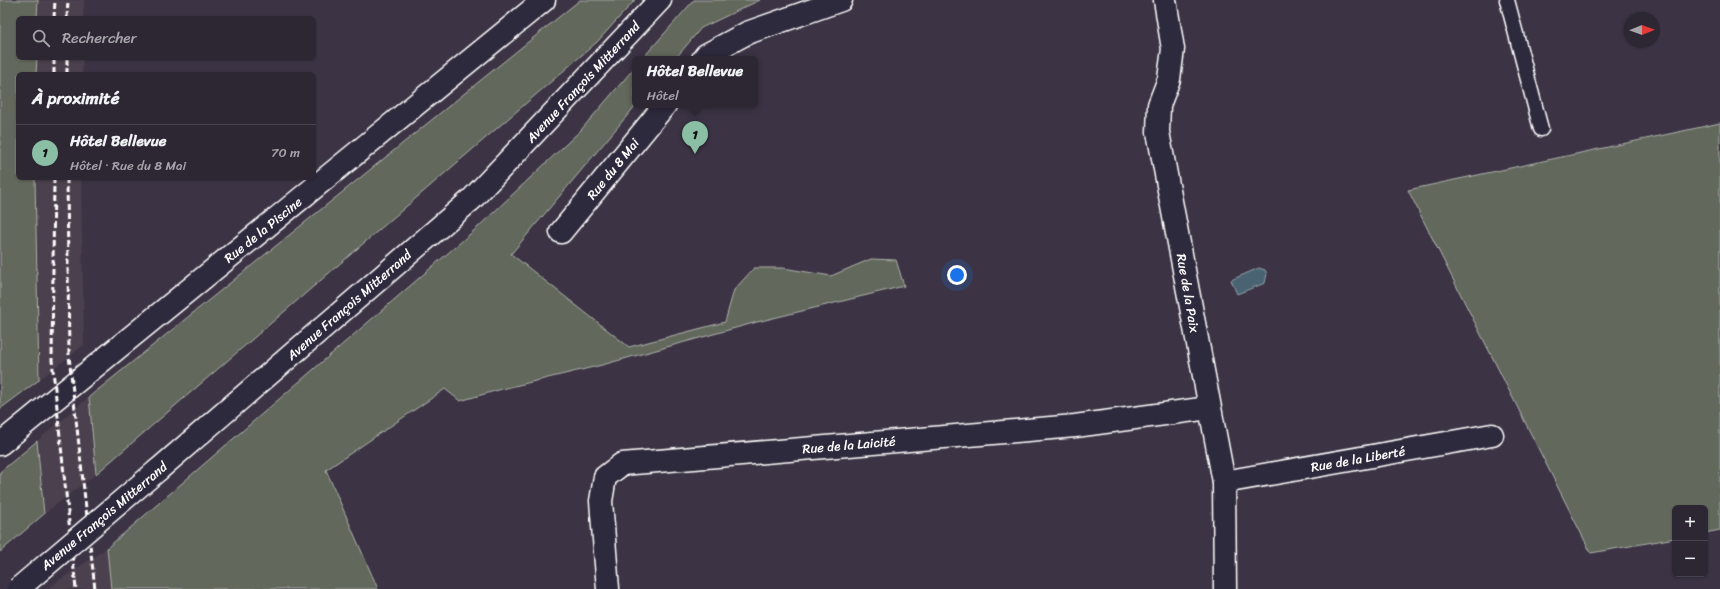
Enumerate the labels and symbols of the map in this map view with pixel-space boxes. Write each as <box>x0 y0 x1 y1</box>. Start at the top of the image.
north arrow <box>1624 12 1660 48</box>
street label: Avenue François Mitterrand <box>520 15 647 149</box>
pin: 1 <box>682 121 708 154</box>
street label: Rue du 8 Mai <box>581 133 646 205</box>
street label: Rue de la Piscine <box>219 191 308 269</box>
street label: Avenue François Mitterrand <box>281 243 418 367</box>
street label: Rue de la Paix <box>1170 252 1206 335</box>
your location <box>947 265 967 285</box>
street label: Rue de la Laicité <box>801 429 897 461</box>
street label: Rue de la Liberté <box>1309 439 1407 479</box>
street label: Avenue François Mitterrand <box>35 455 173 577</box>

